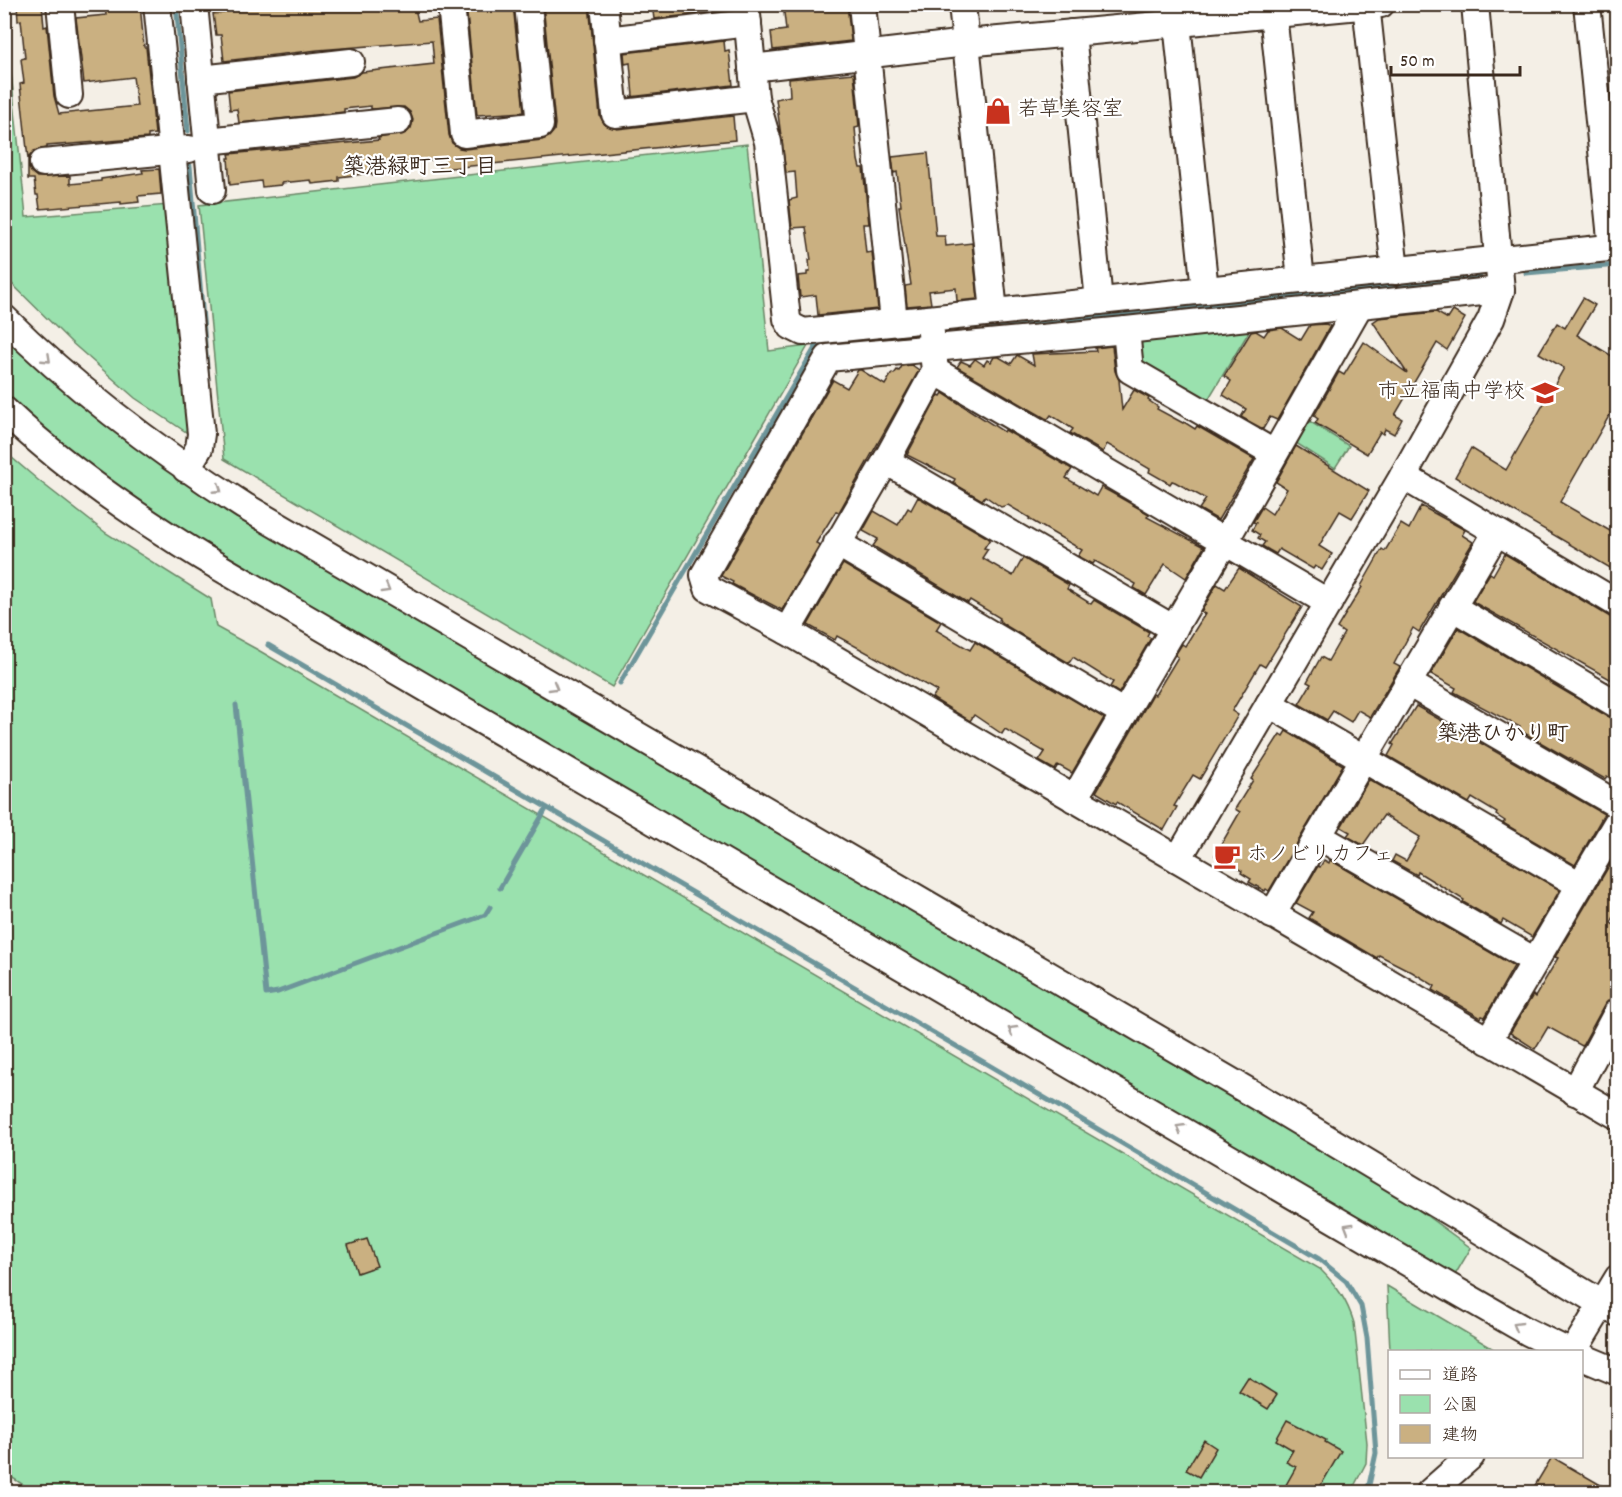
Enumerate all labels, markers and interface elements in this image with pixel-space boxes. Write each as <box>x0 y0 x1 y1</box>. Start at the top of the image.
scale bar <box>1391 39 1520 77</box>
text: 50 m <box>1400 50 1435 75</box>
shop icon: 若草美容室 <box>983 96 1013 126</box>
place label: 若草美容室 <box>1018 96 1123 126</box>
district label: 築港緑町三丁目 <box>343 153 497 184</box>
one-way arrow <box>39 351 50 362</box>
place label: 市立福南中学校 <box>1378 378 1525 408</box>
school or university icon: 市立福南中学校 <box>1530 378 1560 408</box>
one-way arrow <box>212 482 222 494</box>
one-way arrow <box>380 582 390 593</box>
one-way arrow <box>548 680 558 691</box>
district label: 築港ひかり町 <box>1437 720 1569 751</box>
cafe icon: ホノビリカフェ <box>1212 841 1242 871</box>
place label: ホノビリカフェ <box>1247 841 1394 871</box>
one-way arrow <box>1008 1026 1018 1037</box>
one-way arrow <box>1176 1124 1186 1135</box>
one-way arrow <box>1344 1223 1354 1234</box>
one-way arrow <box>1513 1321 1523 1333</box>
legend <box>1388 1350 1583 1458</box>
text: 道路 <box>1442 1364 1478 1389</box>
text: 公園 <box>1442 1394 1478 1419</box>
text: 建物 <box>1442 1424 1478 1449</box>

